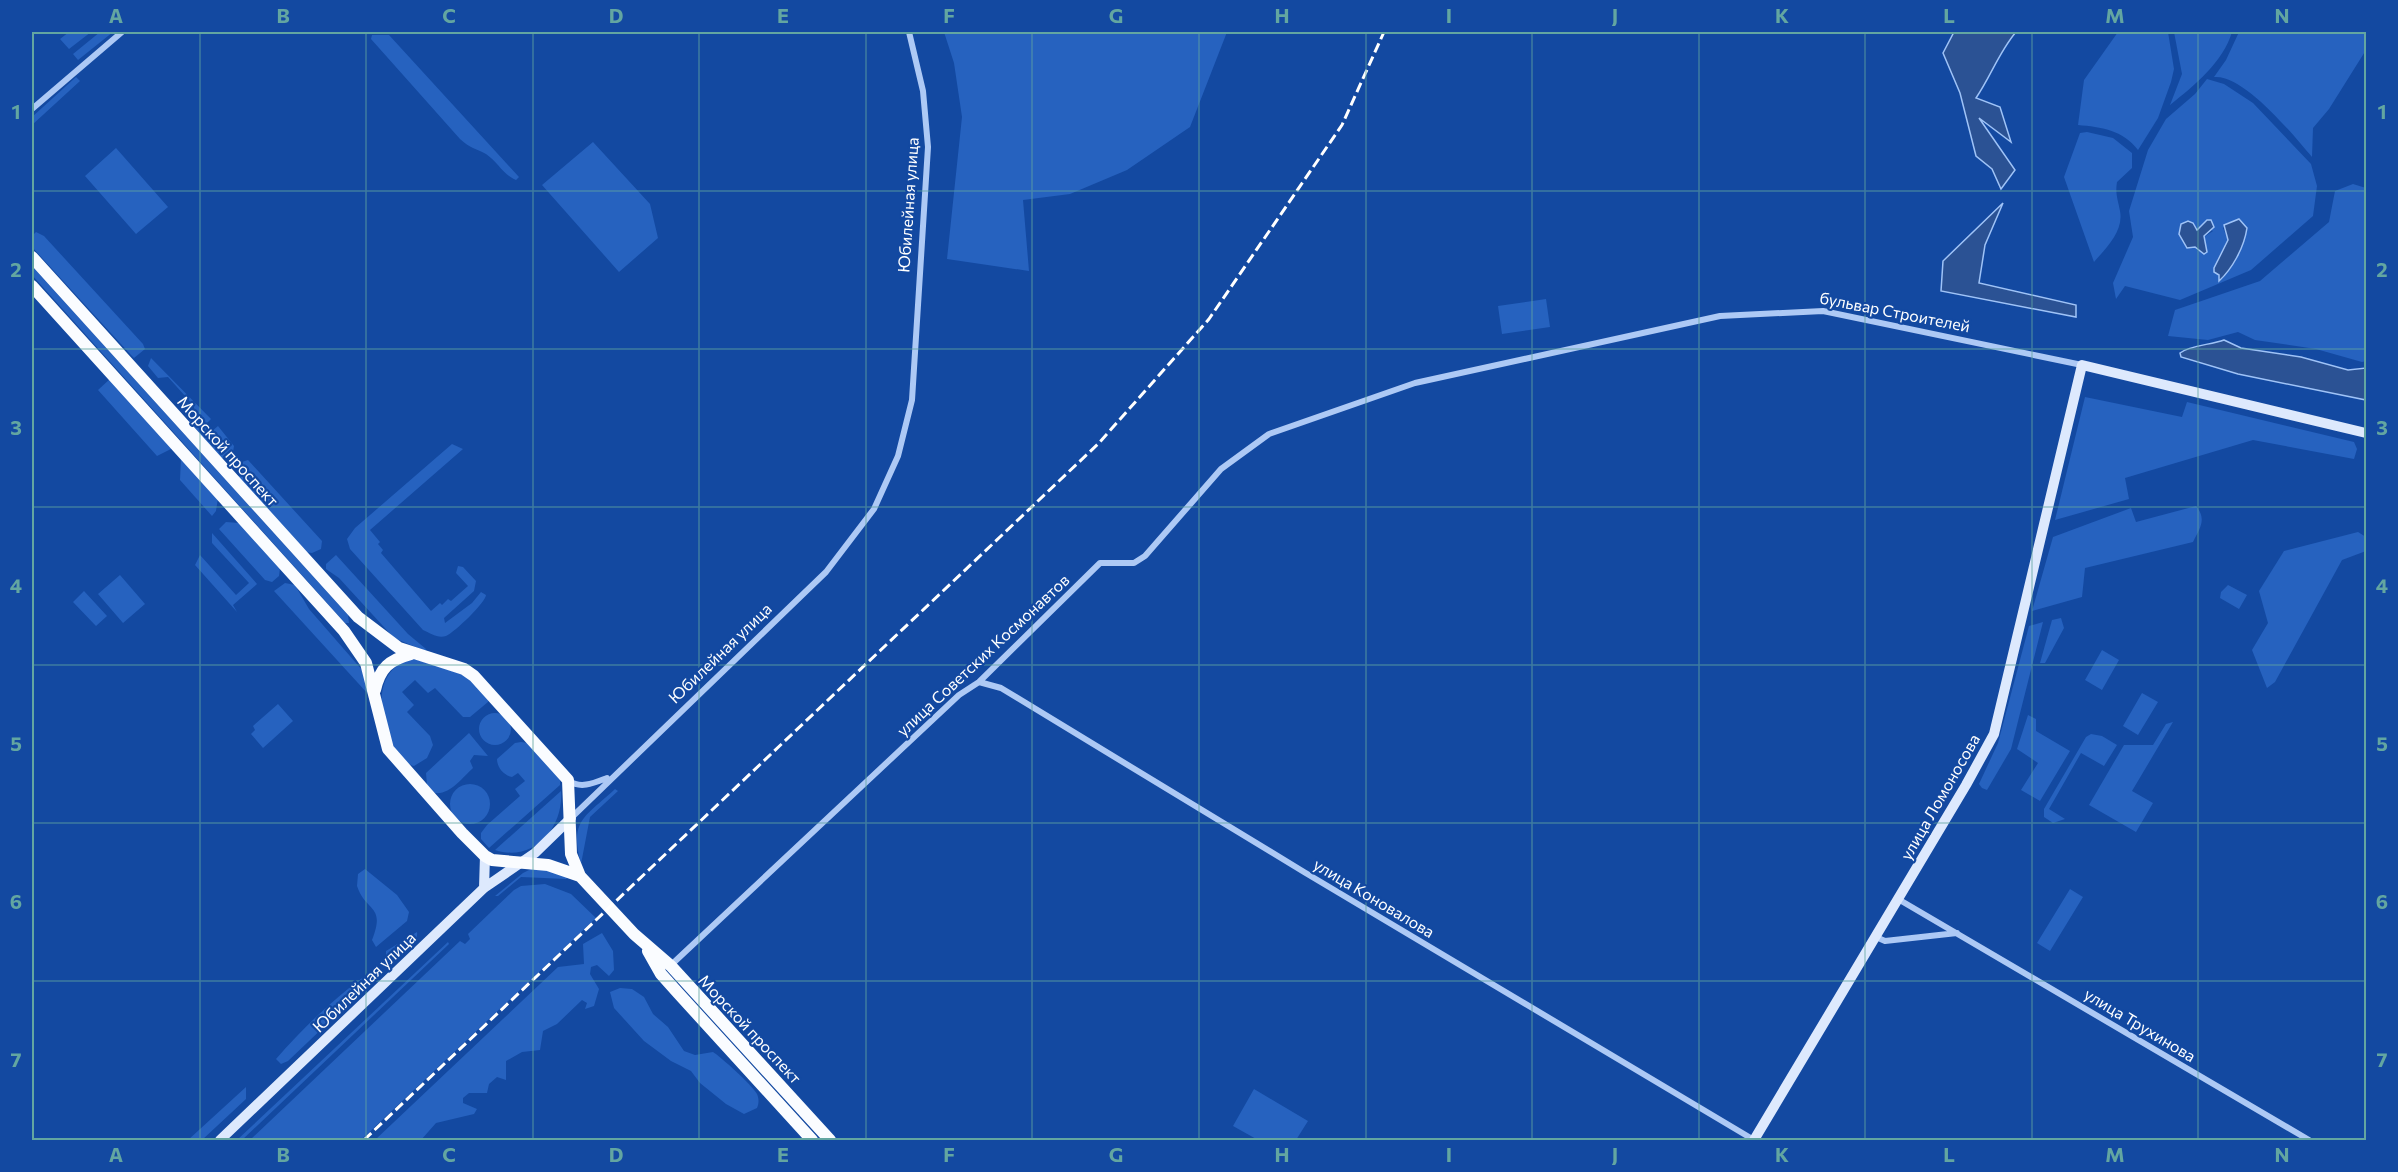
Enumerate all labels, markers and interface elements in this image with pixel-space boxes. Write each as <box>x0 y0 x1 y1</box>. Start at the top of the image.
text: A <box>109 3 123 27</box>
text: B <box>276 3 290 27</box>
text: C <box>442 3 456 27</box>
text: D <box>609 3 623 27</box>
text: E <box>777 3 789 27</box>
text: F <box>943 3 955 27</box>
text: G <box>1109 3 1123 27</box>
text: H <box>1275 3 1290 27</box>
text: I <box>1446 3 1452 27</box>
text: J <box>1612 3 1618 27</box>
text: K <box>1775 3 1789 27</box>
text: L <box>1943 3 1955 27</box>
text: M <box>2105 3 2125 27</box>
text: N <box>2275 3 2290 27</box>
text: 1 <box>11 99 21 123</box>
text: 1 <box>2377 99 2387 123</box>
street label: Юбилейная улица <box>893 137 922 273</box>
text: 2 <box>10 257 22 281</box>
text: 2 <box>2376 257 2388 281</box>
street label: бульвар Строителей <box>1818 288 1972 335</box>
street label: Морской проспект <box>174 392 283 510</box>
text: 3 <box>10 415 22 439</box>
text: 3 <box>2376 415 2388 439</box>
street label: улица Советских Космонавтов <box>893 570 1073 740</box>
text: 4 <box>10 573 22 597</box>
text: 4 <box>2376 573 2388 597</box>
street label: Юбилейная улица <box>664 599 775 707</box>
street label: улица Ломоносова <box>1896 730 1983 863</box>
text: 5 <box>10 731 22 755</box>
text: 5 <box>2376 731 2388 755</box>
street label: улица Коновалова <box>1310 854 1438 941</box>
text: 6 <box>10 889 22 913</box>
text: 6 <box>2376 889 2388 913</box>
street label: Юбилейная улица <box>308 928 419 1036</box>
street label: Морской проспект <box>695 970 806 1087</box>
street label: улица Трухинова <box>2081 984 2199 1065</box>
text: 7 <box>11 1047 22 1071</box>
text: 7 <box>2377 1047 2388 1071</box>
text: A <box>109 1142 123 1166</box>
text: B <box>276 1142 290 1166</box>
text: C <box>442 1142 456 1166</box>
text: D <box>609 1142 623 1166</box>
text: E <box>777 1142 789 1166</box>
text: F <box>943 1142 955 1166</box>
text: G <box>1109 1142 1123 1166</box>
text: H <box>1275 1142 1290 1166</box>
text: I <box>1446 1142 1452 1166</box>
text: J <box>1612 1142 1618 1166</box>
text: K <box>1775 1142 1789 1166</box>
text: L <box>1943 1142 1955 1166</box>
text: M <box>2105 1142 2125 1166</box>
text: N <box>2275 1142 2290 1166</box>

